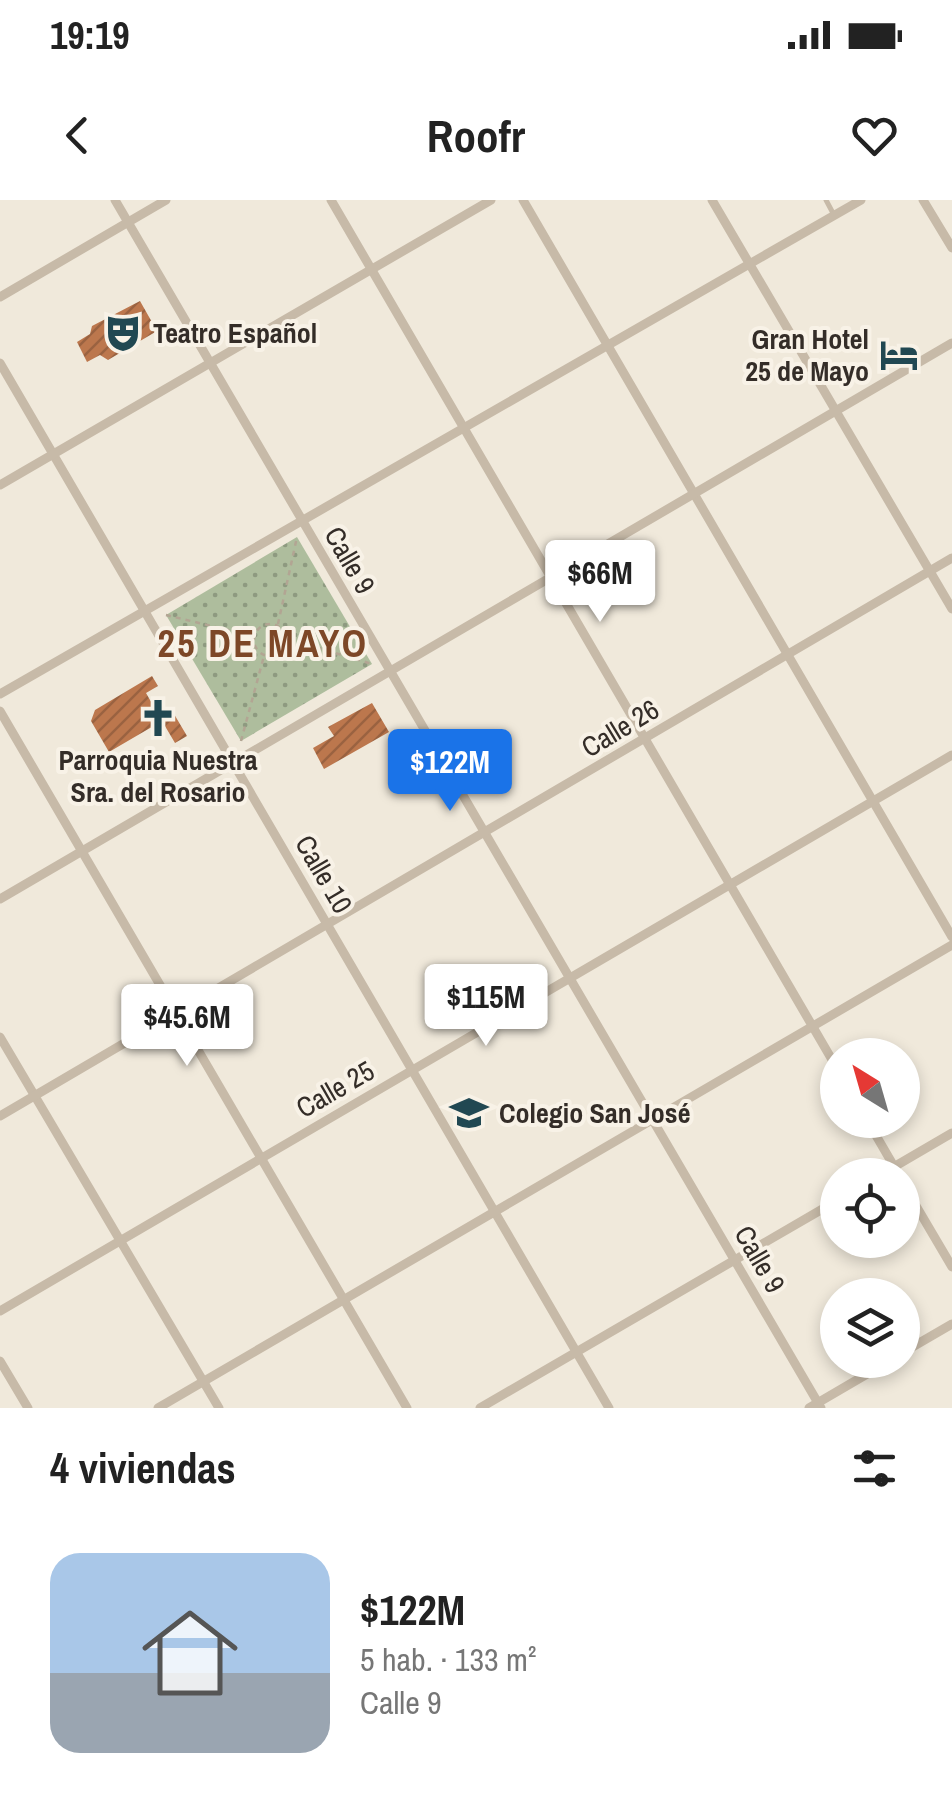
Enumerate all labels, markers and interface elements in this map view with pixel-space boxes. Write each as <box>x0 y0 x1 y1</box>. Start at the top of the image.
text: 19:19 <box>50 10 130 61</box>
text: Roofr <box>427 105 525 166</box>
icon: back <box>50 108 105 163</box>
icon: heart <box>847 108 902 163</box>
theatre icon: Teatro Español <box>102 312 144 354</box>
place label: Teatro Español <box>153 314 317 352</box>
place label: Gran Hotel 25 de Mayo <box>745 320 869 390</box>
hotel icon: Gran Hotel 25 de Mayo <box>878 334 920 376</box>
street label: Calle 9 <box>316 520 384 600</box>
pin: $66M <box>541 540 659 625</box>
text: $66M <box>567 551 633 594</box>
district label: 25 DE MAYO <box>158 618 368 669</box>
street label: Calle 26 <box>574 690 666 766</box>
church icon: Parroquia Nuestra Sra. del Rosario <box>137 697 179 739</box>
pin: $122M <box>380 729 520 814</box>
text: $122M <box>410 740 490 783</box>
place label: Parroquia Nuestra Sra. del Rosario <box>58 741 258 811</box>
street label: Calle 10 <box>286 828 362 920</box>
pin: $115M <box>416 964 556 1049</box>
text: $115M <box>447 975 525 1018</box>
pin: $45.6M <box>106 984 268 1069</box>
text: $45.6M <box>143 995 231 1038</box>
north arrow <box>820 1038 920 1138</box>
map controls <box>820 1038 920 1378</box>
street label: Calle 25 <box>289 1051 381 1127</box>
school or university icon: Colegio San José <box>448 1092 490 1134</box>
place label: Colegio San José <box>499 1094 690 1132</box>
button: locate <box>820 1158 920 1258</box>
street label: Calle 9 <box>726 1219 794 1299</box>
button: layers <box>820 1278 920 1378</box>
text: 4 viviendas <box>50 1440 236 1496</box>
icon: filters <box>847 1441 902 1496</box>
text: $122M <box>360 1582 465 1638</box>
icon: home <box>130 1593 250 1713</box>
text: 5 hab. · 133 m² <box>360 1638 537 1681</box>
text: Calle 9 <box>360 1681 442 1724</box>

